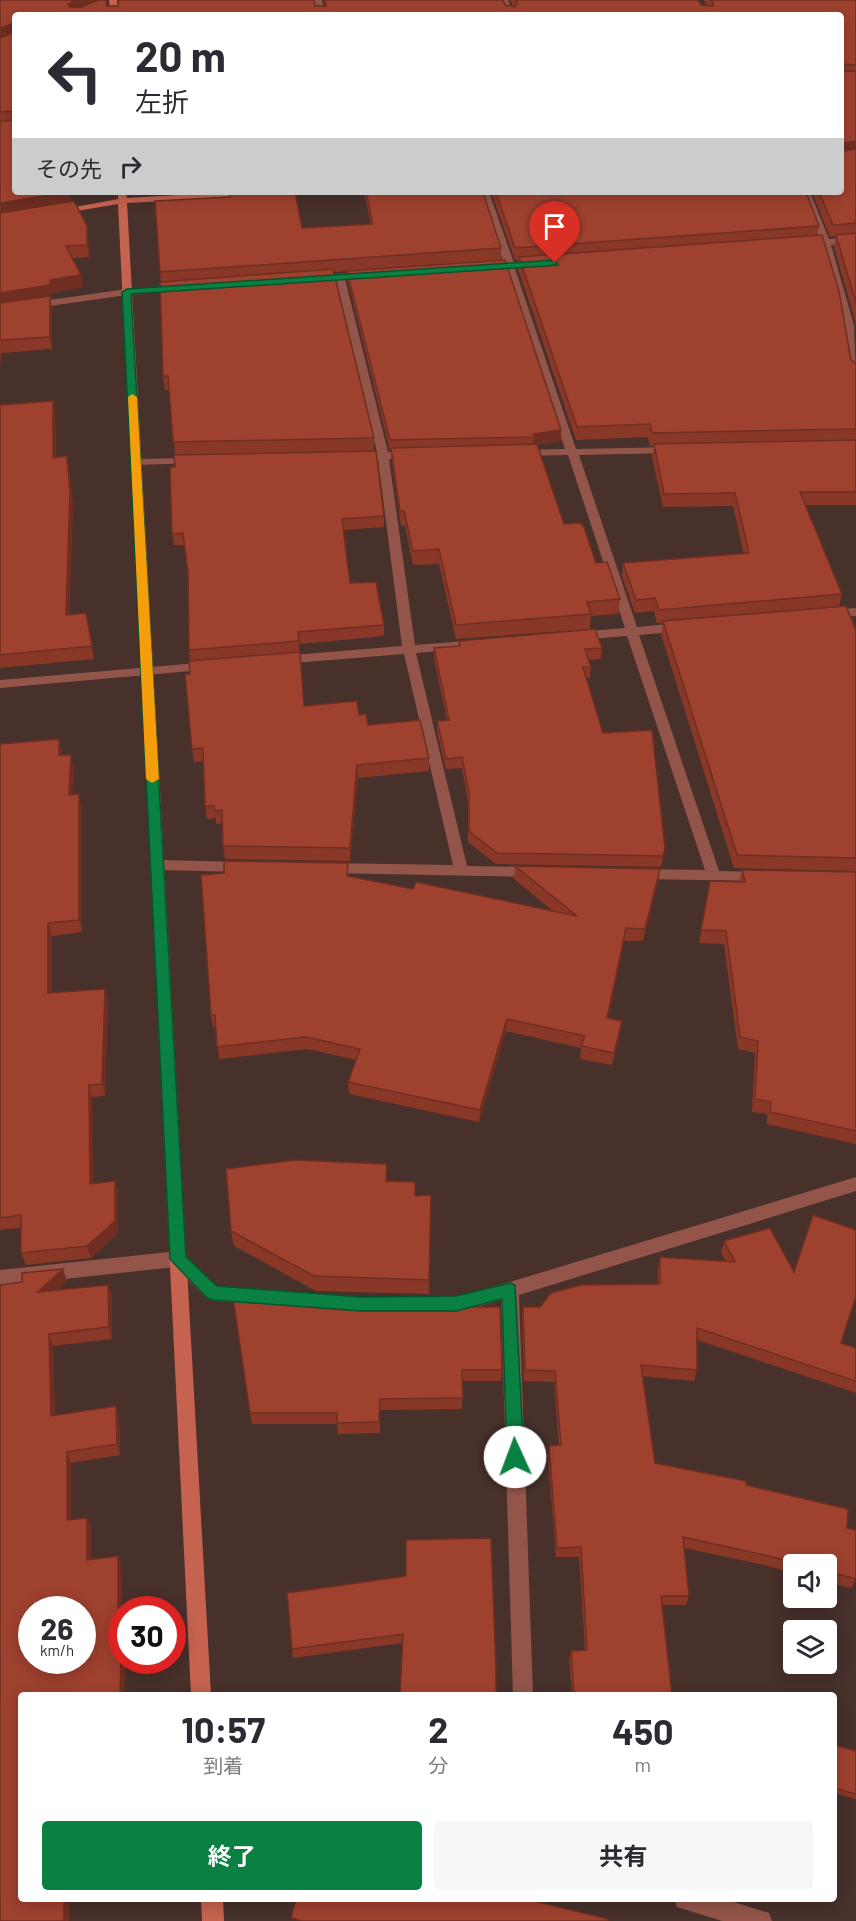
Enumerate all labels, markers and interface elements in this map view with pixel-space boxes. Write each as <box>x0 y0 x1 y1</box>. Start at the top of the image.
text: 20 m <box>135 30 226 80</box>
icon: left <box>36 36 114 114</box>
text: 左折 <box>135 85 189 117</box>
icon: right <box>114 150 147 183</box>
text: その先 <box>36 155 102 181</box>
pin <box>529 201 580 263</box>
icon: arrive <box>538 210 571 243</box>
position arrow <box>483 1425 547 1489</box>
map controls <box>783 1554 837 1674</box>
button: sound <box>783 1554 837 1608</box>
speed limit sign: 30 <box>108 1596 186 1674</box>
text: 26 <box>41 1610 73 1646</box>
button: layers <box>783 1620 837 1674</box>
text: km/h <box>40 1641 74 1659</box>
text: 10:57 <box>181 1707 265 1750</box>
text: 2 <box>428 1707 449 1750</box>
text: 450 <box>612 1709 674 1752</box>
text: m <box>634 1752 651 1776</box>
text: 到着 <box>203 1753 243 1777</box>
text: 分 <box>428 1753 448 1777</box>
button: 終了 <box>42 1821 422 1890</box>
button: 共有 <box>434 1821 813 1890</box>

